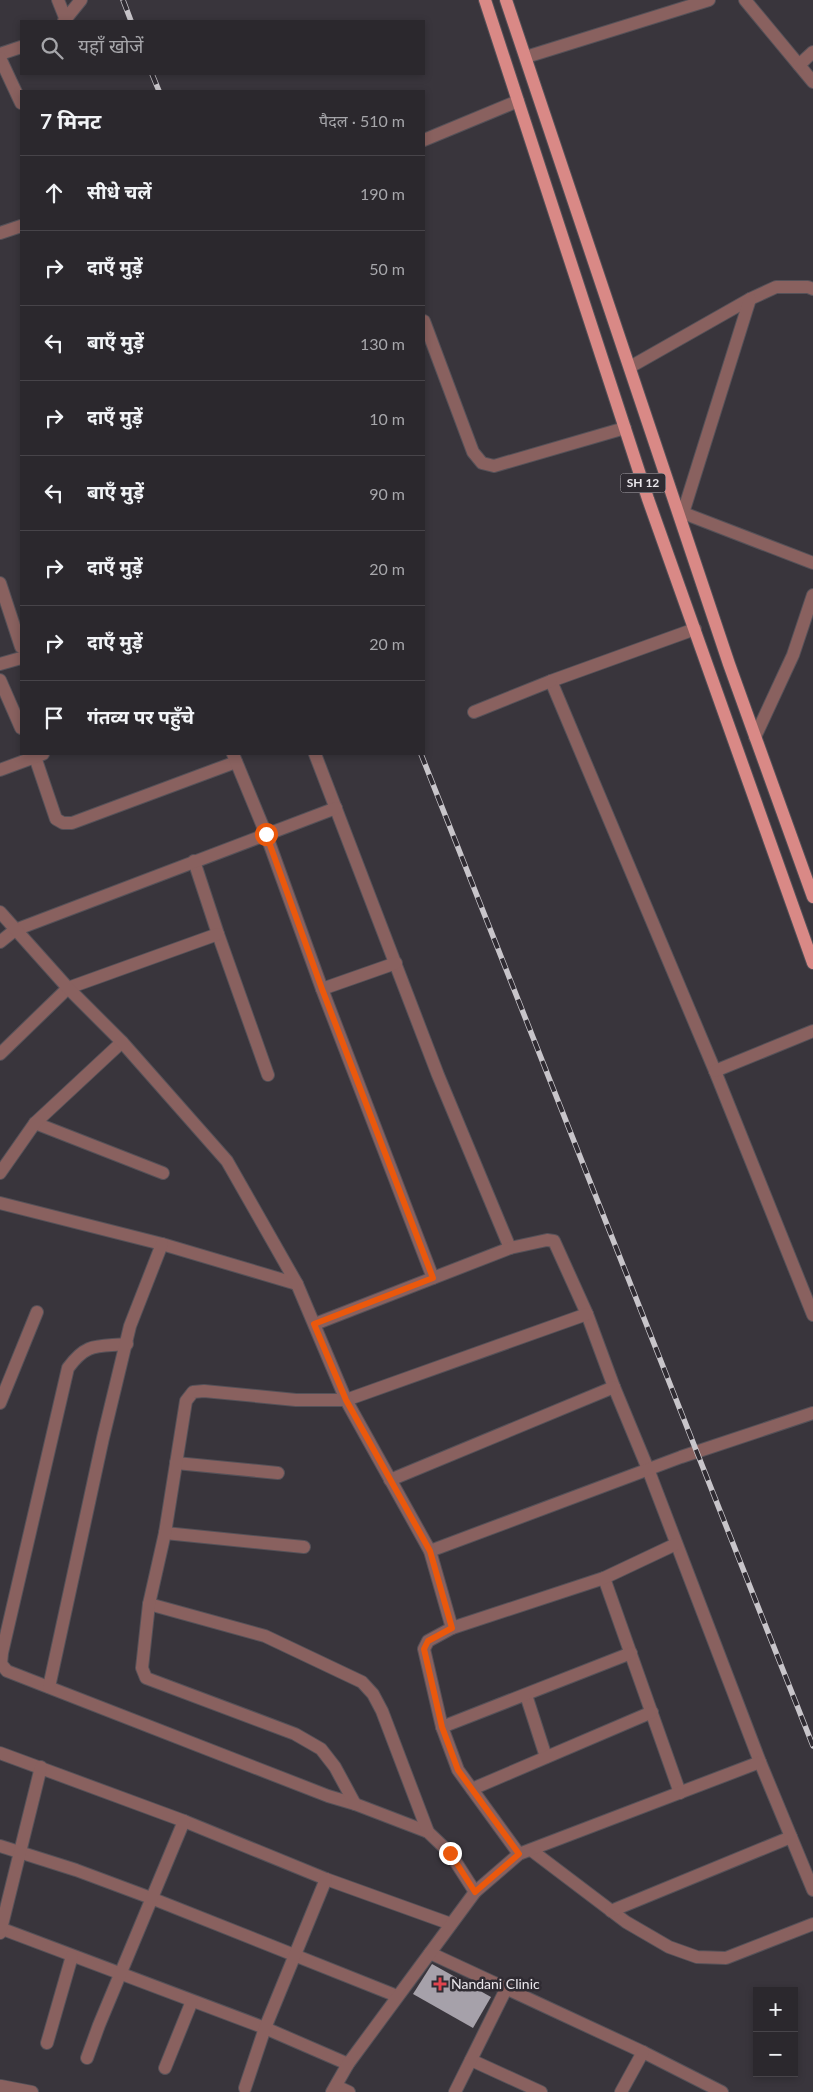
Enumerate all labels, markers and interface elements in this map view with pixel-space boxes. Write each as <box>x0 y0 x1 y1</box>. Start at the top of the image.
search box <box>20 20 425 75</box>
icon: search <box>38 34 66 62</box>
text: यहाँ खोजें <box>78 34 143 57</box>
text: 7 मिनट <box>40 108 101 133</box>
text: पैदल · 510 m <box>319 111 405 130</box>
icon: ahead <box>40 179 68 207</box>
text: सीधे चलें <box>87 180 152 203</box>
text: 190 m <box>360 184 405 203</box>
icon: right <box>40 254 68 282</box>
text: दाएँ मुड़ें <box>87 255 143 278</box>
text: 50 m <box>369 259 405 278</box>
icon: left <box>40 329 68 357</box>
text: बाएँ मुड़ें <box>87 330 144 353</box>
text: 130 m <box>360 334 405 353</box>
icon: right <box>40 404 68 432</box>
text: दाएँ मुड़ें <box>87 405 143 428</box>
text: 10 m <box>369 409 405 428</box>
road number: SH 12 <box>620 473 666 492</box>
icon: left <box>40 479 68 507</box>
text: बाएँ मुड़ें <box>87 480 144 503</box>
text: 90 m <box>369 484 405 503</box>
icon: right <box>40 554 68 582</box>
text: दाएँ मुड़ें <box>87 555 143 578</box>
text: 20 m <box>369 559 405 578</box>
icon: right <box>40 629 68 657</box>
text: दाएँ मुड़ें <box>87 630 143 653</box>
text: 20 m <box>369 634 405 653</box>
icon: arrive <box>40 704 68 732</box>
text: गंतव्य पर पहुँचे <box>87 705 194 728</box>
route start <box>255 823 278 846</box>
route end <box>439 1842 462 1865</box>
place label: Nandani Clinic <box>451 1975 540 1992</box>
marker: Nandani Clinic <box>433 1977 447 1991</box>
map controls <box>753 1987 798 2077</box>
button: + <box>753 1987 798 2032</box>
button: − <box>753 2032 798 2077</box>

